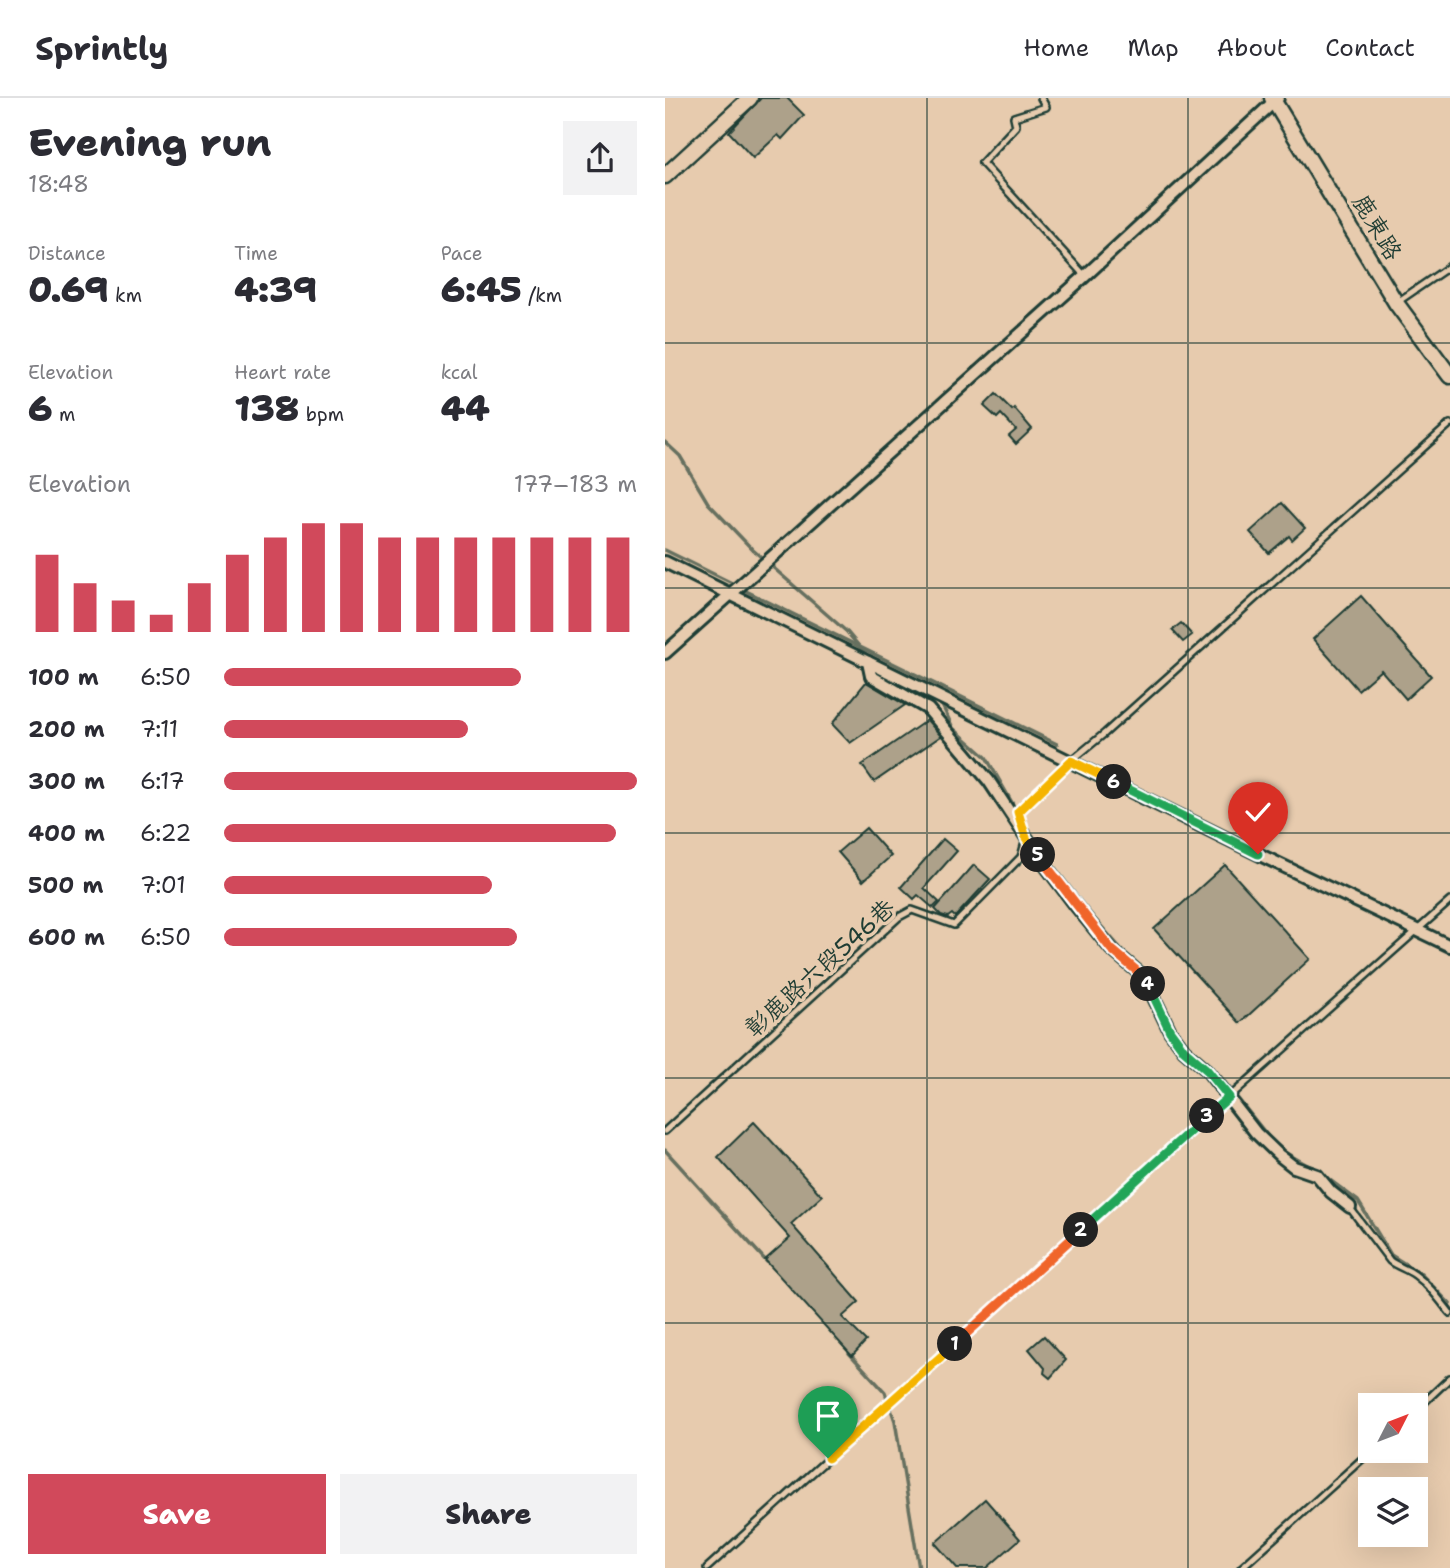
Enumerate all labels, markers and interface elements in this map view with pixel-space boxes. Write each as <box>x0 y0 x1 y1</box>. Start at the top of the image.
text: Sprintly <box>35 26 168 71</box>
text: Home <box>1023 32 1089 64</box>
text: Map <box>1127 32 1179 64</box>
text: About <box>1217 32 1287 64</box>
text: Contact <box>1325 32 1415 64</box>
text: Evening run <box>28 117 271 168</box>
button: share <box>563 121 637 195</box>
text: 18:48 <box>28 169 89 199</box>
street label: 鹿東路 <box>1345 188 1409 266</box>
text: Distance <box>28 241 106 266</box>
text: Time <box>234 241 278 266</box>
text: Pace <box>441 241 482 266</box>
text: 0.69 <box>28 266 109 313</box>
text: 4:39 <box>234 266 317 313</box>
text: 6:45 <box>441 266 522 313</box>
text: km <box>109 283 142 308</box>
text: /km <box>522 283 562 308</box>
text: Elevation <box>28 360 113 385</box>
text: Heart rate <box>234 360 331 385</box>
text: kcal <box>441 360 478 385</box>
text: 6 <box>28 385 53 432</box>
text: 138 <box>234 385 299 432</box>
text: 44 <box>441 385 490 432</box>
text: m <box>53 402 75 427</box>
text: bpm <box>299 402 344 427</box>
text: Elevation <box>28 469 131 499</box>
text: 177–183 m <box>514 469 637 499</box>
text: 100 m <box>28 662 99 692</box>
text: 6:50 <box>140 662 191 692</box>
text: 200 m <box>28 714 105 744</box>
text: 7:11 <box>140 714 178 744</box>
pin: 6 <box>1097 764 1131 800</box>
text: 300 m <box>28 766 105 796</box>
text: 6:17 <box>140 766 185 796</box>
text: 6 <box>1107 769 1120 794</box>
pin <box>1228 782 1288 854</box>
icon: check <box>1239 793 1277 831</box>
text: 400 m <box>28 818 105 848</box>
text: 6:22 <box>140 818 191 848</box>
pin: 5 <box>1021 838 1055 872</box>
text: 5 <box>1032 842 1043 867</box>
text: 500 m <box>28 870 103 900</box>
text: 7:01 <box>140 870 186 900</box>
street label: 彰鹿路六段546巷 <box>738 892 902 1044</box>
text: 600 m <box>28 922 105 952</box>
text: 6:50 <box>140 922 191 952</box>
pin: 4 <box>1131 966 1165 1001</box>
text: 4 <box>1141 971 1154 996</box>
pin: 3 <box>1189 1098 1225 1134</box>
text: 3 <box>1200 1103 1213 1128</box>
pin: 2 <box>1063 1212 1099 1248</box>
text: 2 <box>1074 1217 1087 1242</box>
pin: 1 <box>937 1326 973 1362</box>
text: 1 <box>950 1331 959 1356</box>
pin <box>798 1386 858 1458</box>
north arrow <box>1358 1393 1428 1463</box>
map controls <box>1358 1393 1428 1547</box>
icon: arrive <box>809 1397 847 1435</box>
button: Save <box>28 1474 326 1554</box>
button: Share <box>340 1474 637 1554</box>
button: layers <box>1358 1477 1428 1547</box>

